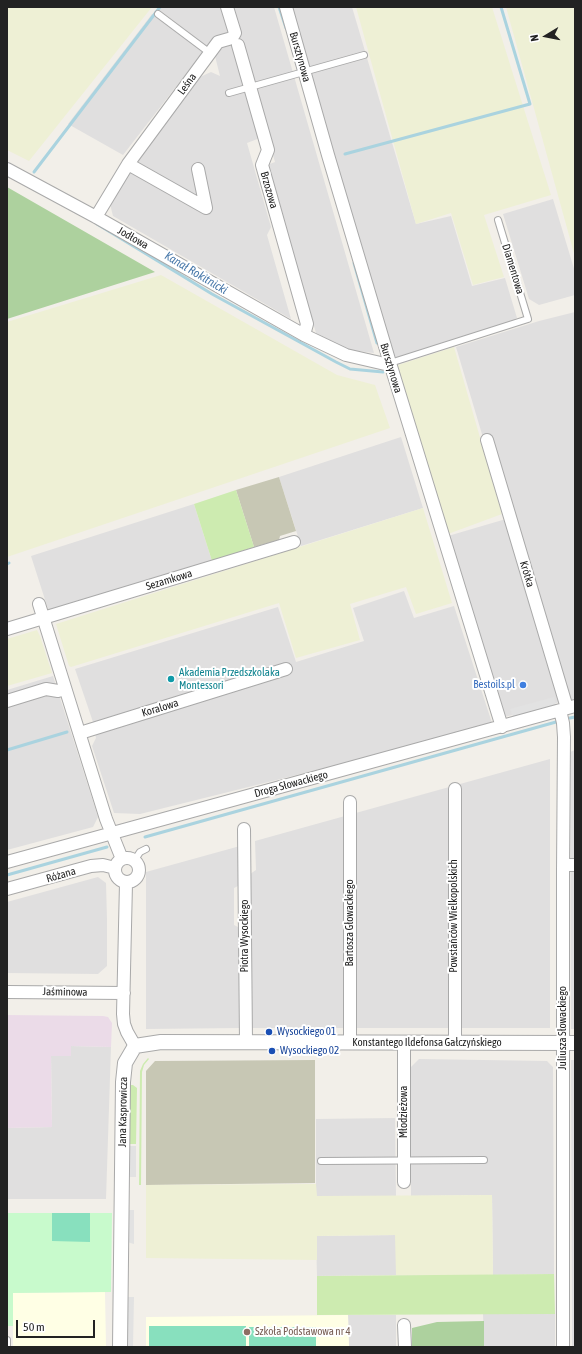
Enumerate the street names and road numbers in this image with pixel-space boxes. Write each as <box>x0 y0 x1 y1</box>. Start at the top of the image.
street label: Bursztynowa <box>287 31 313 83</box>
street label: Leśna <box>175 71 199 97</box>
street label: Brzozowa <box>257 170 281 210</box>
street label: Jodłowa <box>115 224 151 252</box>
street label: Diamentowa <box>499 242 527 296</box>
street label: Bursztynowa <box>377 342 405 394</box>
street label: Krótka <box>517 559 537 589</box>
street label: Sezamkowa <box>144 567 194 593</box>
street label: Koralowa <box>140 696 180 720</box>
street label: Droga Słowackiego <box>253 768 329 800</box>
street label: Powstańców Wielkopolskich <box>447 859 461 973</box>
street label: Różana <box>45 865 77 885</box>
street label: Bartosza Głowackiego <box>343 879 357 967</box>
street label: Piotra Wysockiego <box>238 899 252 973</box>
street label: Jaśminowa <box>42 985 88 999</box>
street label: Juliusza Słowackiego <box>556 986 570 1070</box>
street label: Konstantego Ildefonsa Gałczyńskiego <box>352 1036 502 1050</box>
street label: Jana Kasprowicza <box>116 1077 130 1147</box>
street label: Młodzieżowa <box>397 1086 411 1138</box>

